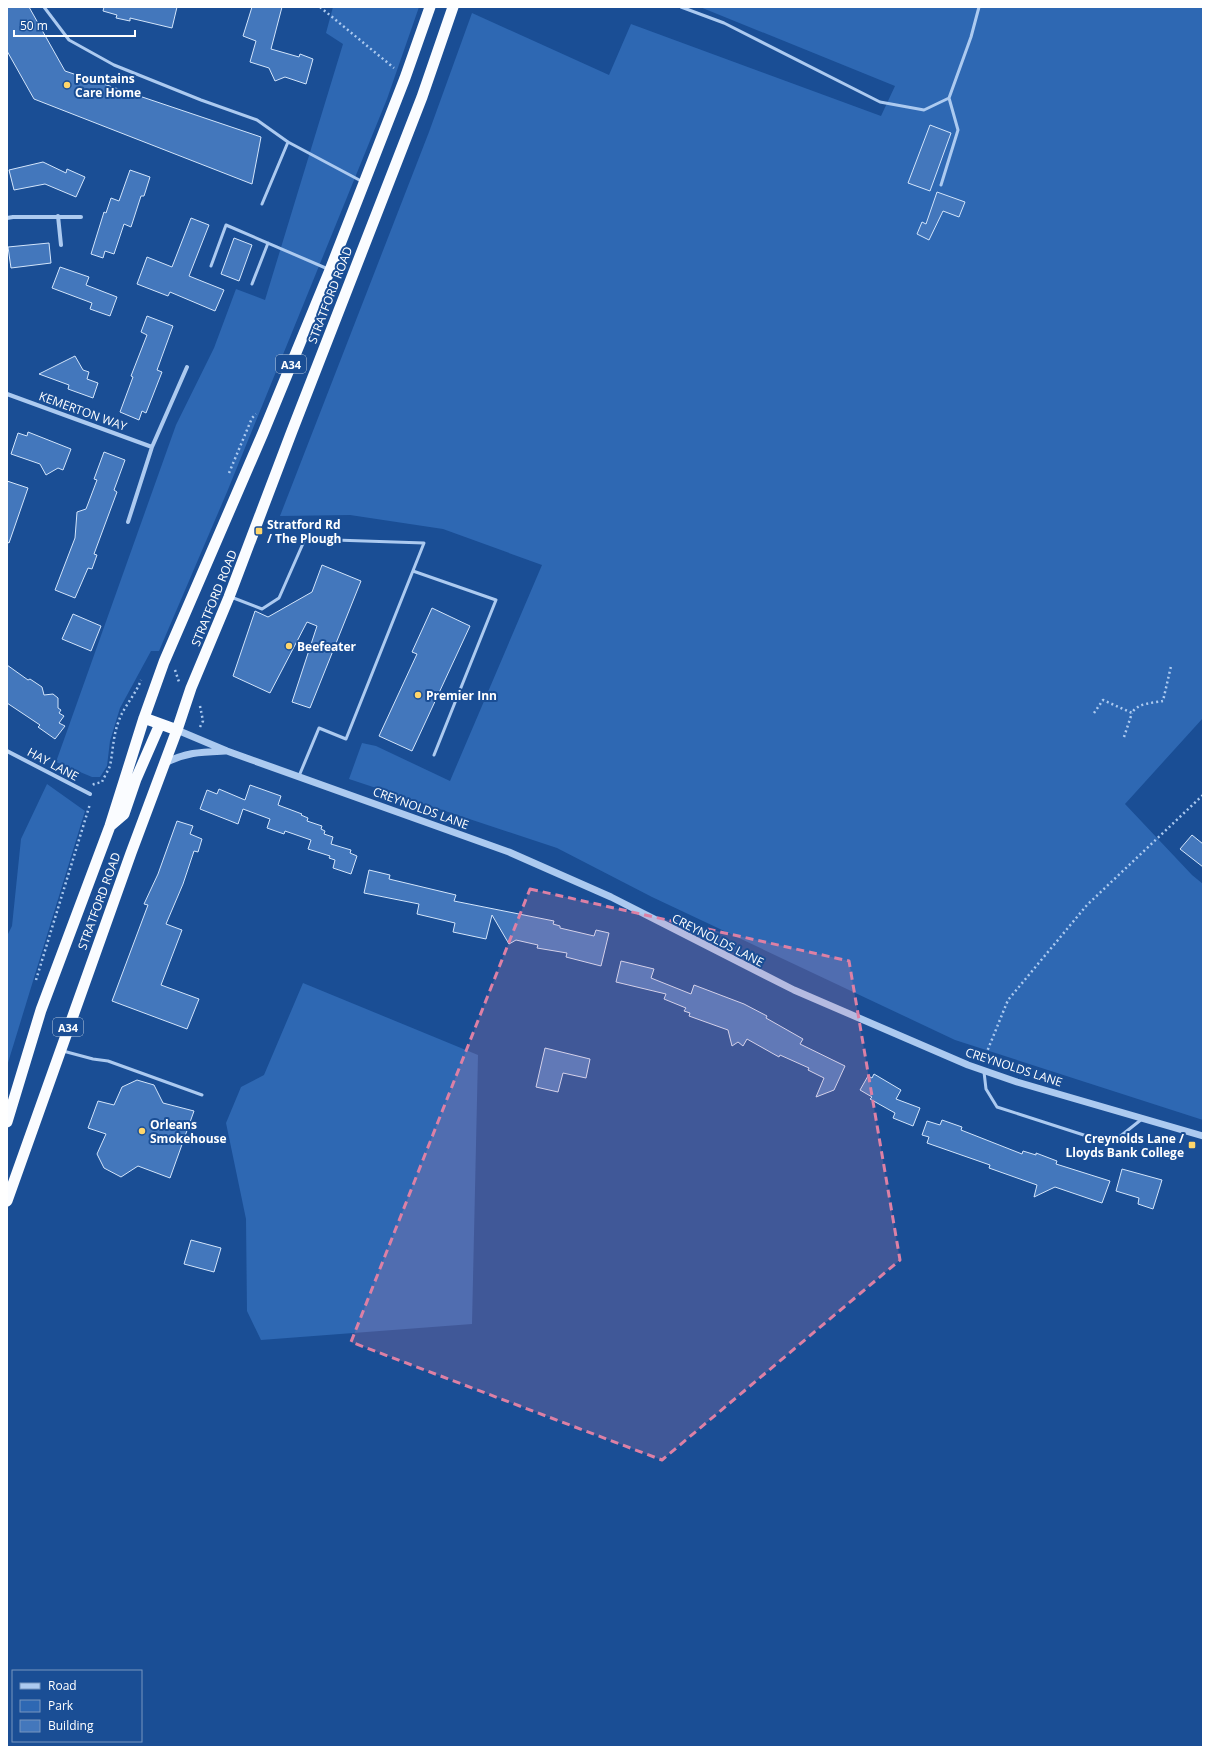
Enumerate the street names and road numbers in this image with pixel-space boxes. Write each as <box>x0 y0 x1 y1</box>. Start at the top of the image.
street label: STRATFORD ROAD <box>304 244 356 346</box>
road number: A34 <box>276 355 306 373</box>
street label: KEMERTON WAY <box>37 387 130 435</box>
street label: STRATFORD ROAD <box>187 547 241 649</box>
street label: HAY LANE <box>24 743 82 785</box>
street label: CREYNOLDS LANE <box>371 783 471 833</box>
street label: STRATFORD ROAD <box>73 850 125 952</box>
street label: CREYNOLDS LANE <box>669 910 767 970</box>
road number: A34 <box>53 1018 83 1036</box>
street label: CREYNOLDS LANE <box>963 1043 1065 1091</box>

